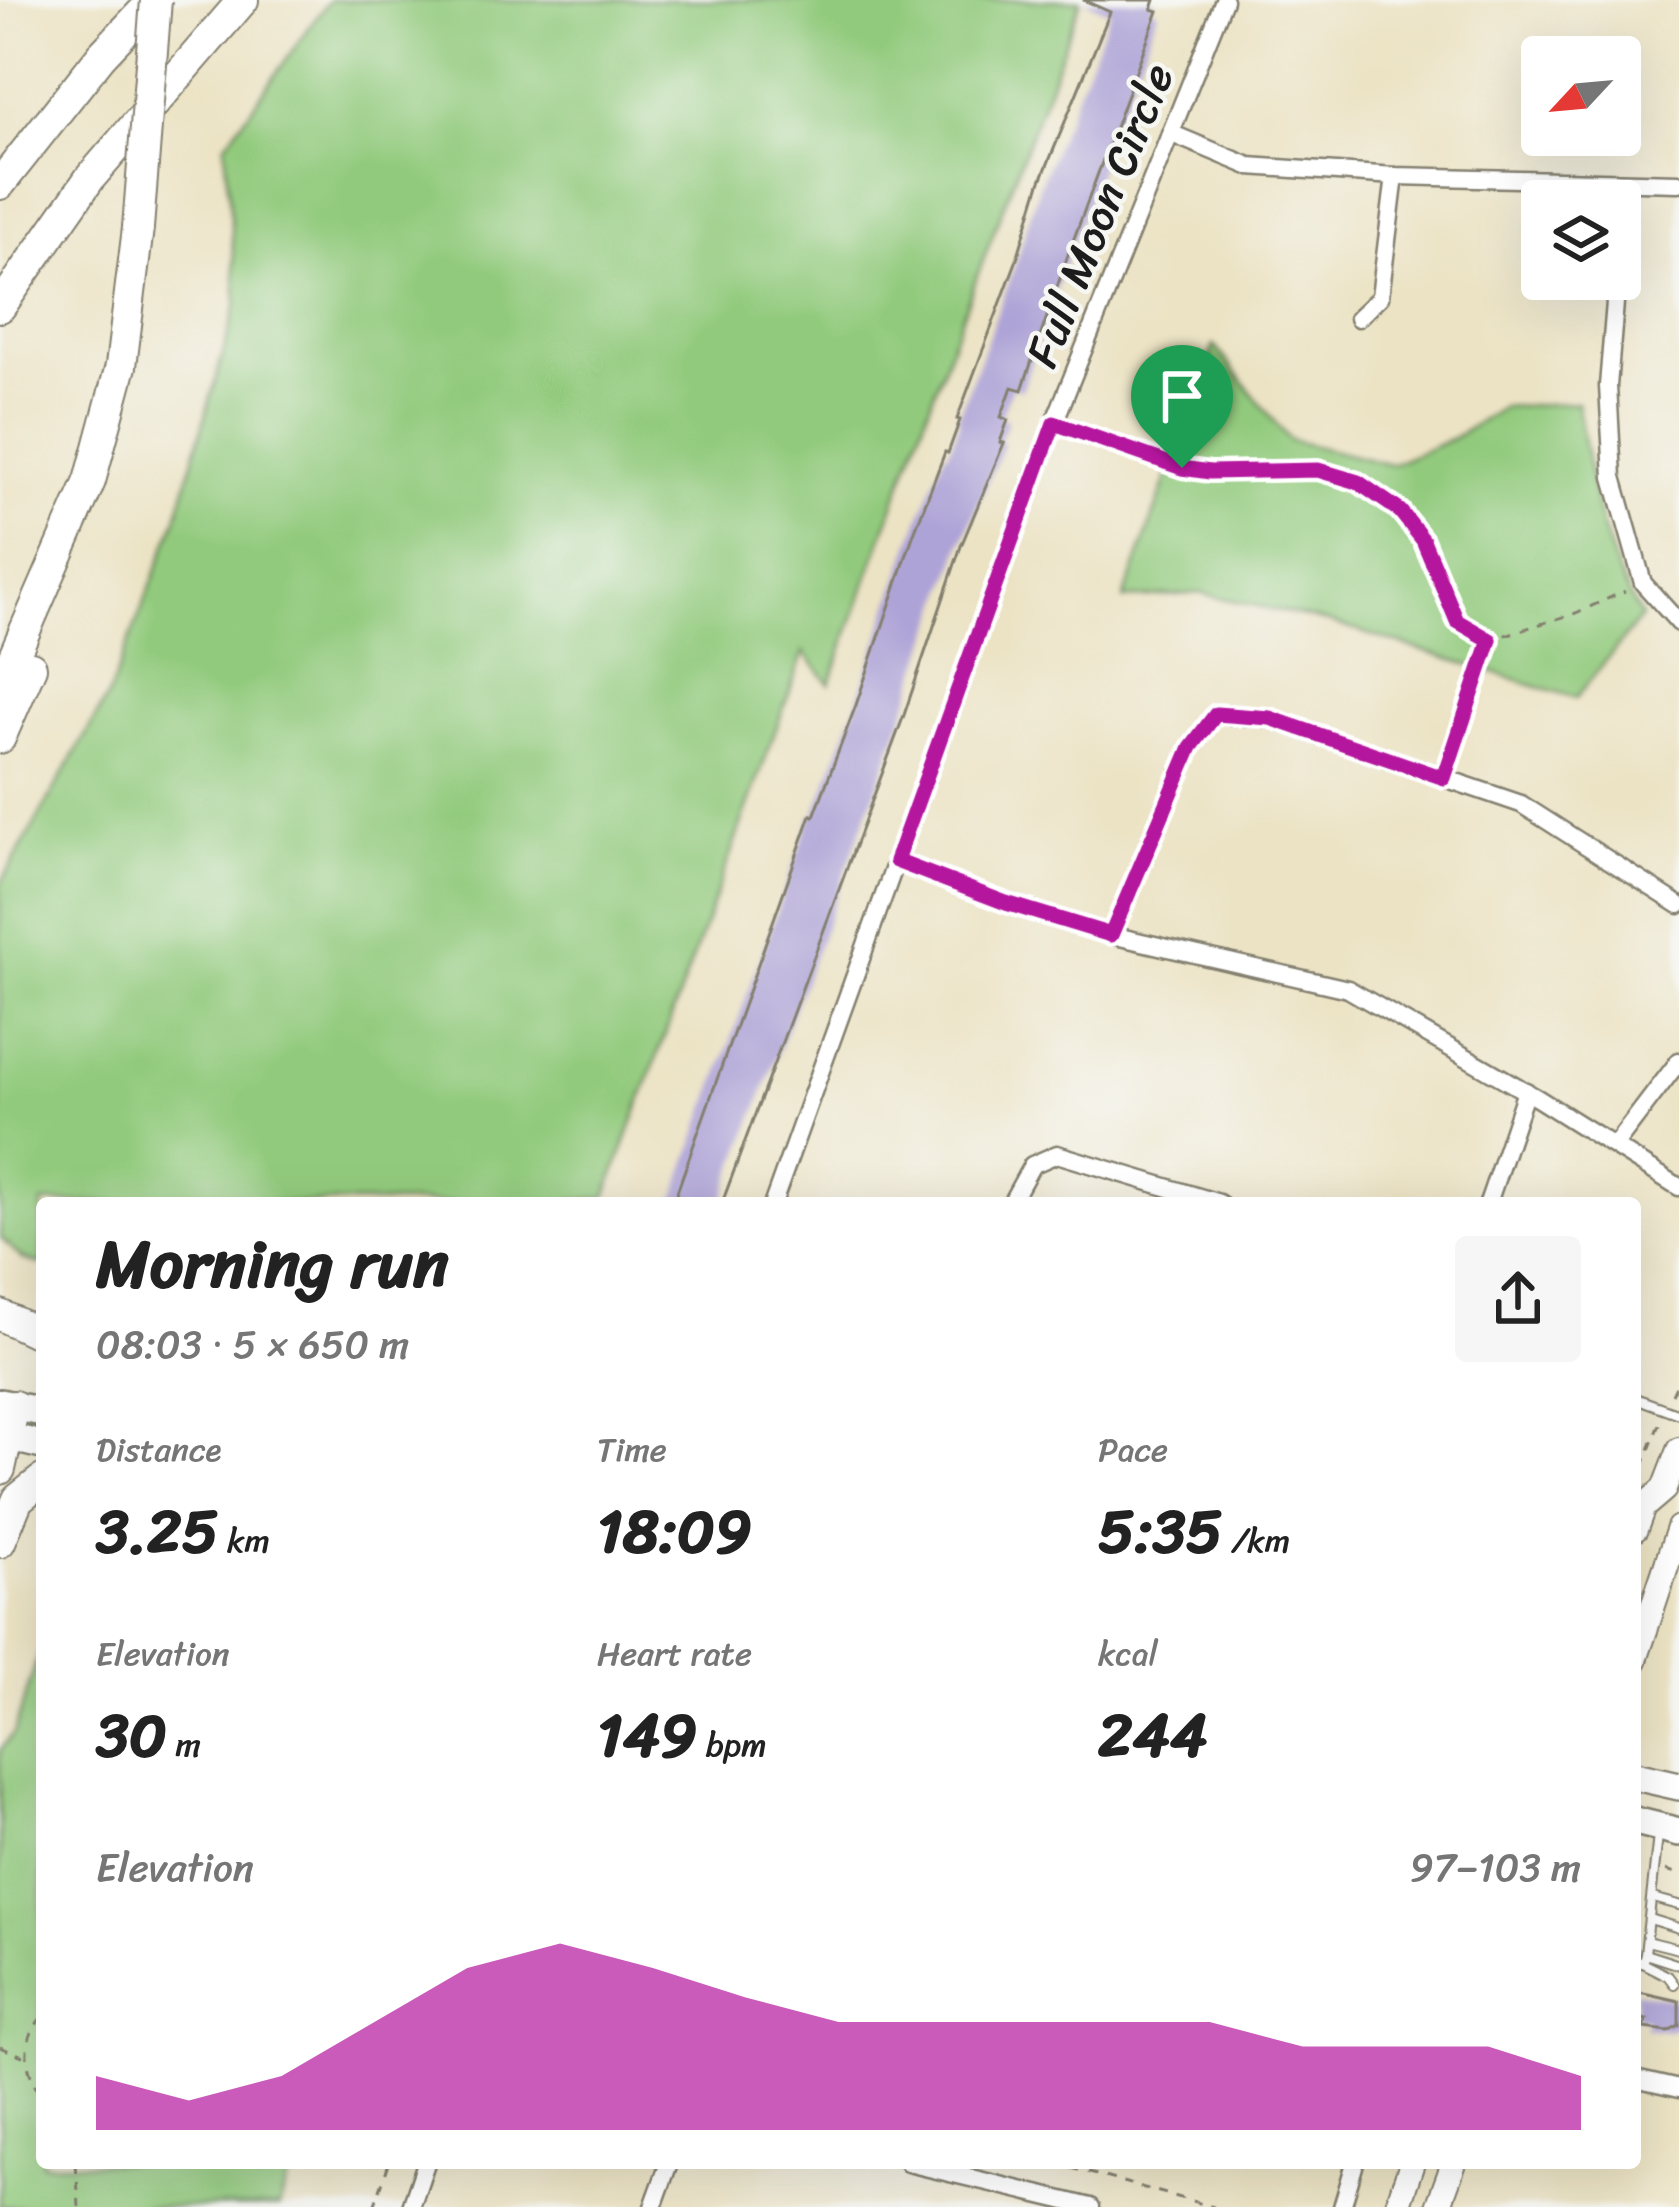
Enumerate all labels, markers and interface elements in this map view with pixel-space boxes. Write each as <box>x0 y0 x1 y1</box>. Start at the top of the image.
north arrow <box>1521 36 1641 156</box>
map controls <box>1521 36 1641 300</box>
street label: Full Moon Circle <box>1003 51 1197 380</box>
button: layers <box>1521 180 1641 300</box>
pin <box>1131 345 1233 468</box>
icon: arrive <box>1149 363 1215 429</box>
text: Morning run <box>96 1206 449 1323</box>
button: share <box>1455 1236 1581 1362</box>
text: 08:03 · 5 × 650 m <box>96 1310 409 1379</box>
text: Distance <box>96 1421 221 1479</box>
text: Time <box>597 1421 667 1479</box>
text: Pace <box>1098 1421 1168 1479</box>
text: 3.25 <box>96 1479 218 1585</box>
text: 18:09 <box>597 1479 752 1585</box>
text: 5:35 <box>1098 1479 1222 1585</box>
text: km <box>218 1512 270 1570</box>
text: /km <box>1222 1512 1290 1570</box>
text: Elevation <box>96 1625 230 1683</box>
text: Heart rate <box>597 1625 752 1683</box>
text: kcal <box>1098 1625 1158 1683</box>
text: 30 <box>96 1683 167 1789</box>
text: 149 <box>597 1683 697 1789</box>
text: 244 <box>1098 1683 1208 1789</box>
text: m <box>167 1716 201 1774</box>
text: bpm <box>697 1716 767 1774</box>
text: Elevation <box>96 1833 254 1902</box>
text: 97–103 m <box>1410 1833 1581 1902</box>

